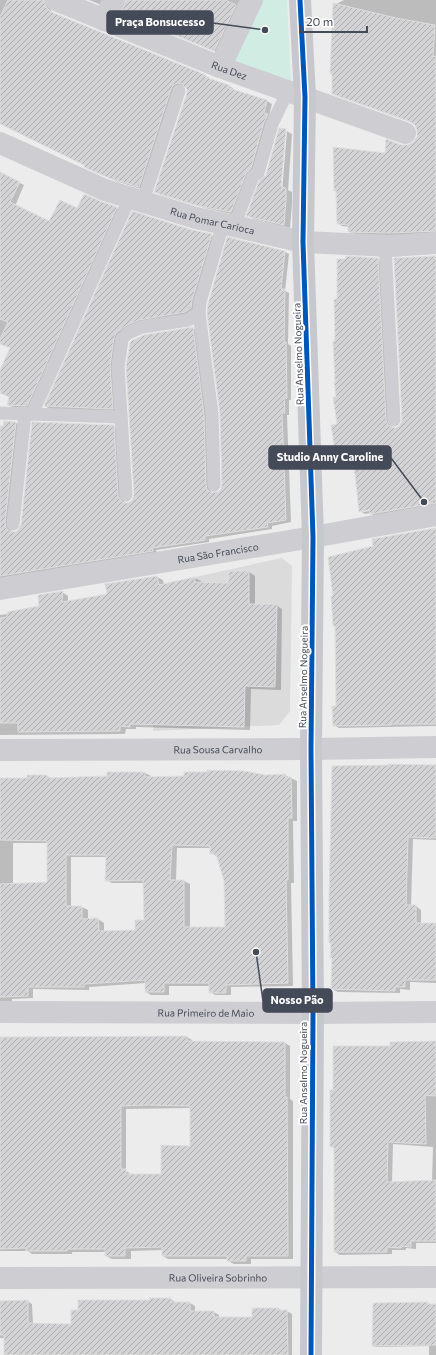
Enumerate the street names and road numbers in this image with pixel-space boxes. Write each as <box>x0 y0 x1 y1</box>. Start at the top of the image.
street label: Rua Dez <box>210 58 249 82</box>
street label: Rua Pomar Carioca <box>169 205 256 237</box>
street label: Rua Anselmo Nogueira <box>290 303 306 405</box>
street label: Rua São Francisco <box>177 540 259 565</box>
street label: Rua Anselmo Nogueira <box>296 626 310 728</box>
street label: Rua Sousa Carvalho <box>173 743 263 755</box>
street label: Rua Primeiro de Maio <box>158 1007 254 1019</box>
street label: Rua Anselmo Nogueira <box>297 1022 309 1124</box>
street label: Rua Oliveira Sobrinho <box>169 1271 267 1284</box>

